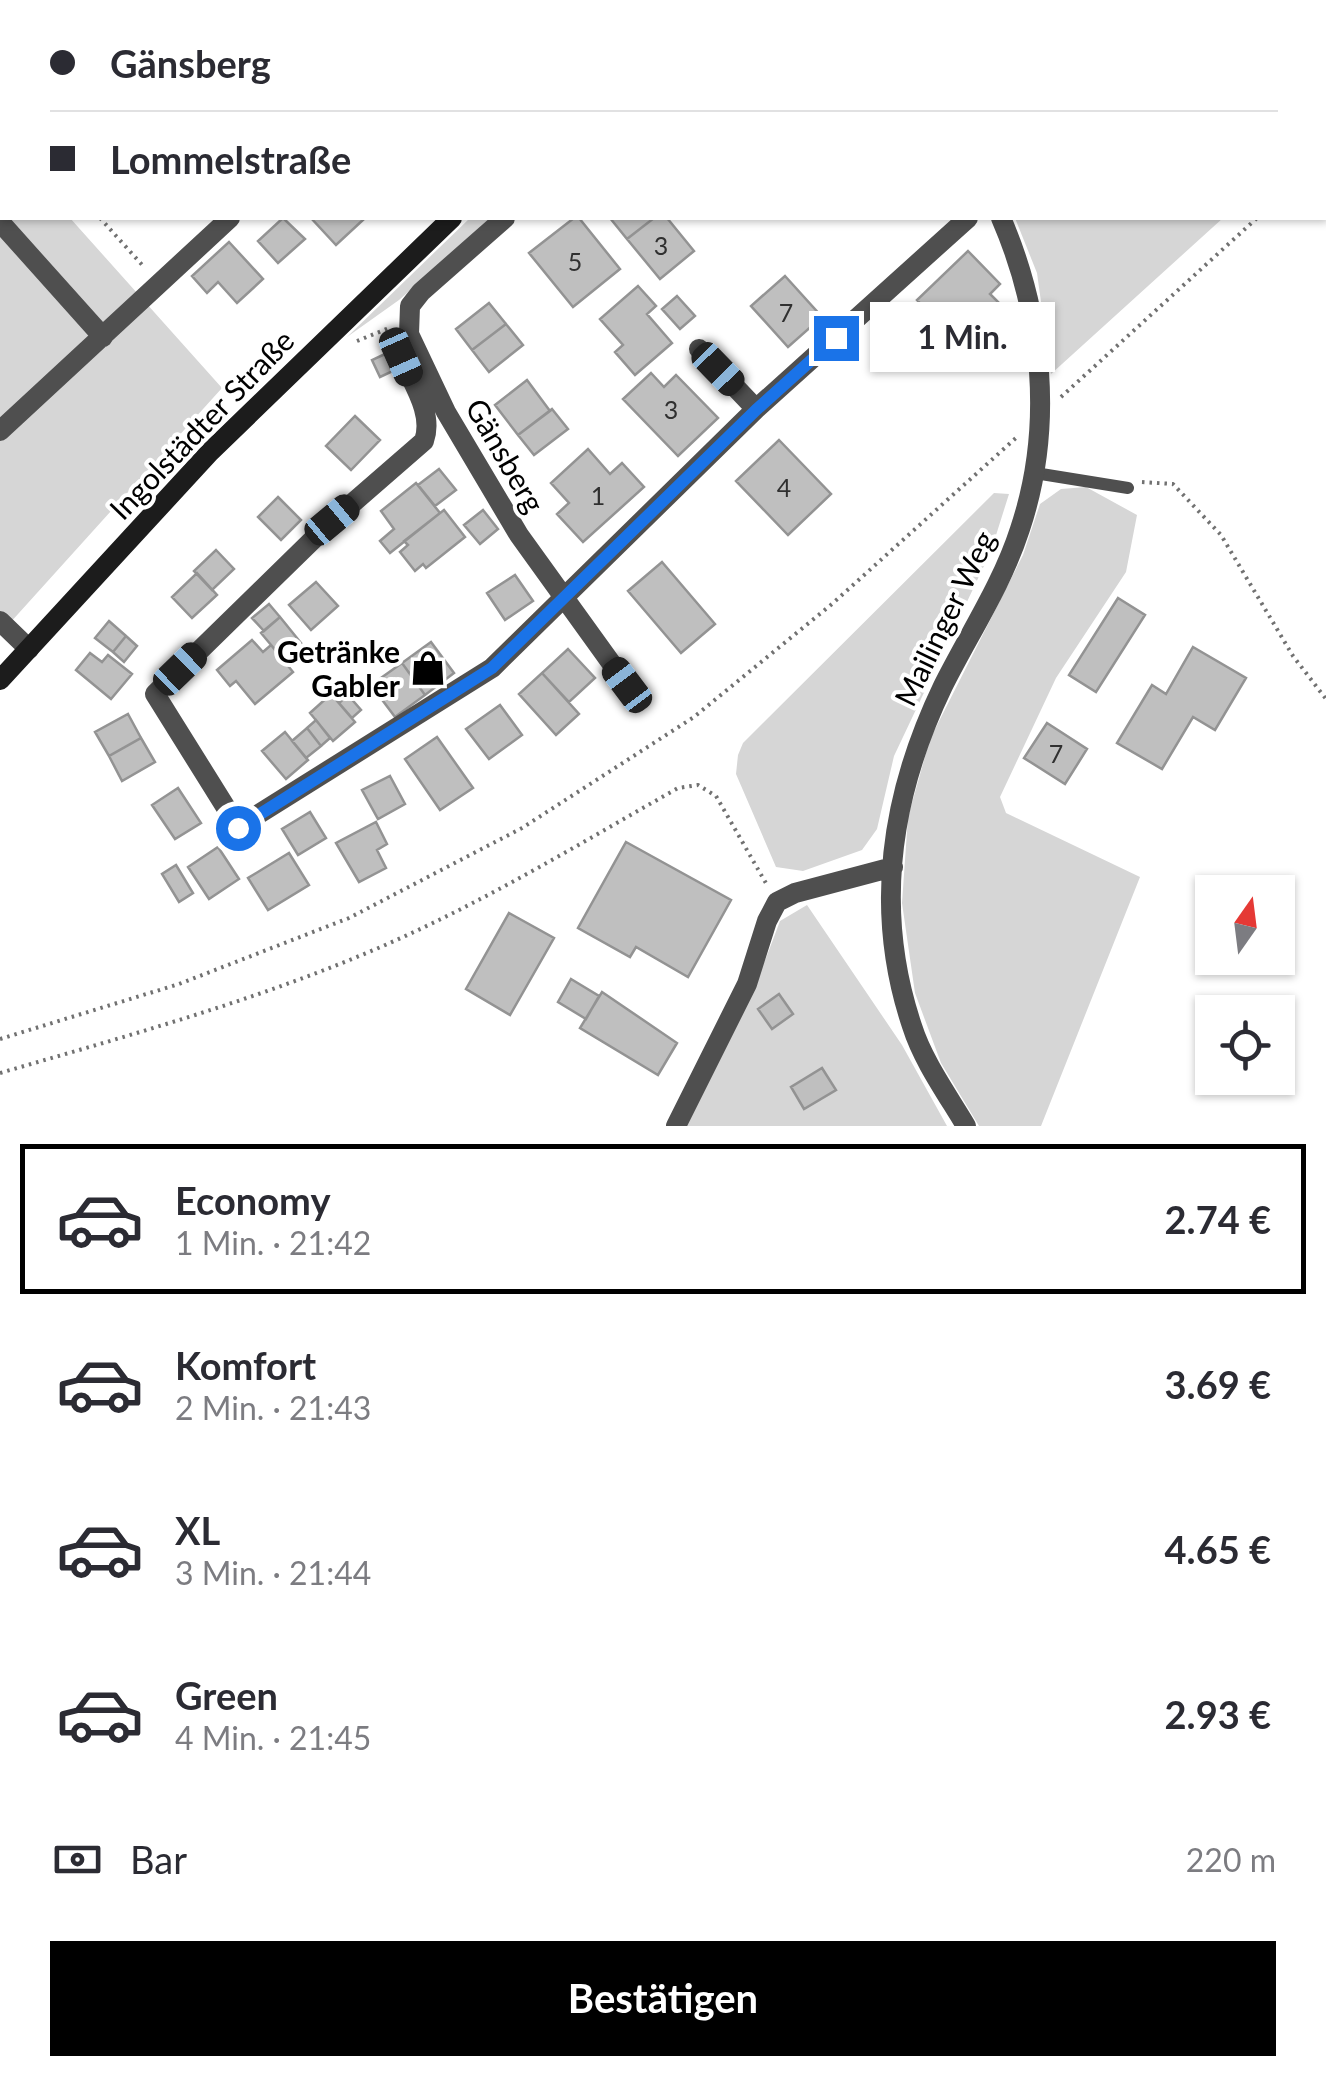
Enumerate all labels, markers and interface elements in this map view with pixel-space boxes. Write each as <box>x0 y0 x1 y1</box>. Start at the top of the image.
text: Gänsberg <box>110 40 271 86</box>
text: Lommelstraße <box>110 136 351 182</box>
house number: 3 <box>654 230 668 260</box>
house number: 5 <box>568 246 582 276</box>
house number: 7 <box>779 297 793 327</box>
callout: 1 Min. <box>871 303 1056 373</box>
route end <box>814 316 859 361</box>
text: 1 Min. <box>917 317 1008 356</box>
street label: Ingolstädter Straße <box>101 322 301 526</box>
car <box>375 323 427 391</box>
car <box>686 337 750 401</box>
street label: Gänsberg <box>459 392 553 518</box>
house number: 3 <box>664 394 678 424</box>
house number: 4 <box>777 472 791 502</box>
house number: 1 <box>591 480 605 510</box>
car <box>299 489 365 551</box>
street label: Mailinger Weg <box>886 525 1002 711</box>
place label: Getränke Gabler <box>277 633 401 703</box>
car <box>148 637 212 701</box>
shop icon: Getränke Gabler <box>409 649 447 687</box>
car <box>597 652 657 718</box>
house number: 7 <box>1049 738 1063 768</box>
route start <box>216 806 261 851</box>
north arrow <box>1195 875 1295 975</box>
map controls <box>1195 875 1295 1095</box>
button: locate <box>1195 995 1295 1095</box>
icon: car <box>55 1174 145 1264</box>
text: Economy <box>175 1177 330 1223</box>
text: 2.74 € <box>1165 1196 1271 1242</box>
text: 1 Min. · 21:42 <box>175 1223 371 1262</box>
icon: car <box>55 1339 145 1429</box>
text: Komfort <box>175 1342 316 1388</box>
text: 3.69 € <box>1165 1361 1271 1407</box>
text: 2 Min. · 21:43 <box>175 1388 371 1427</box>
icon: car <box>55 1504 145 1594</box>
text: XL <box>175 1507 220 1553</box>
text: 4.65 € <box>1165 1526 1271 1572</box>
text: 3 Min. · 21:44 <box>175 1553 371 1592</box>
icon: car <box>55 1669 145 1759</box>
text: Green <box>175 1672 278 1718</box>
text: 2.93 € <box>1165 1691 1271 1737</box>
text: 4 Min. · 21:45 <box>175 1718 371 1757</box>
icon: cash <box>50 1832 105 1887</box>
text: Bar <box>130 1836 187 1882</box>
text: 220 m <box>1186 1840 1276 1879</box>
button: Bestätigen <box>50 1941 1276 2056</box>

